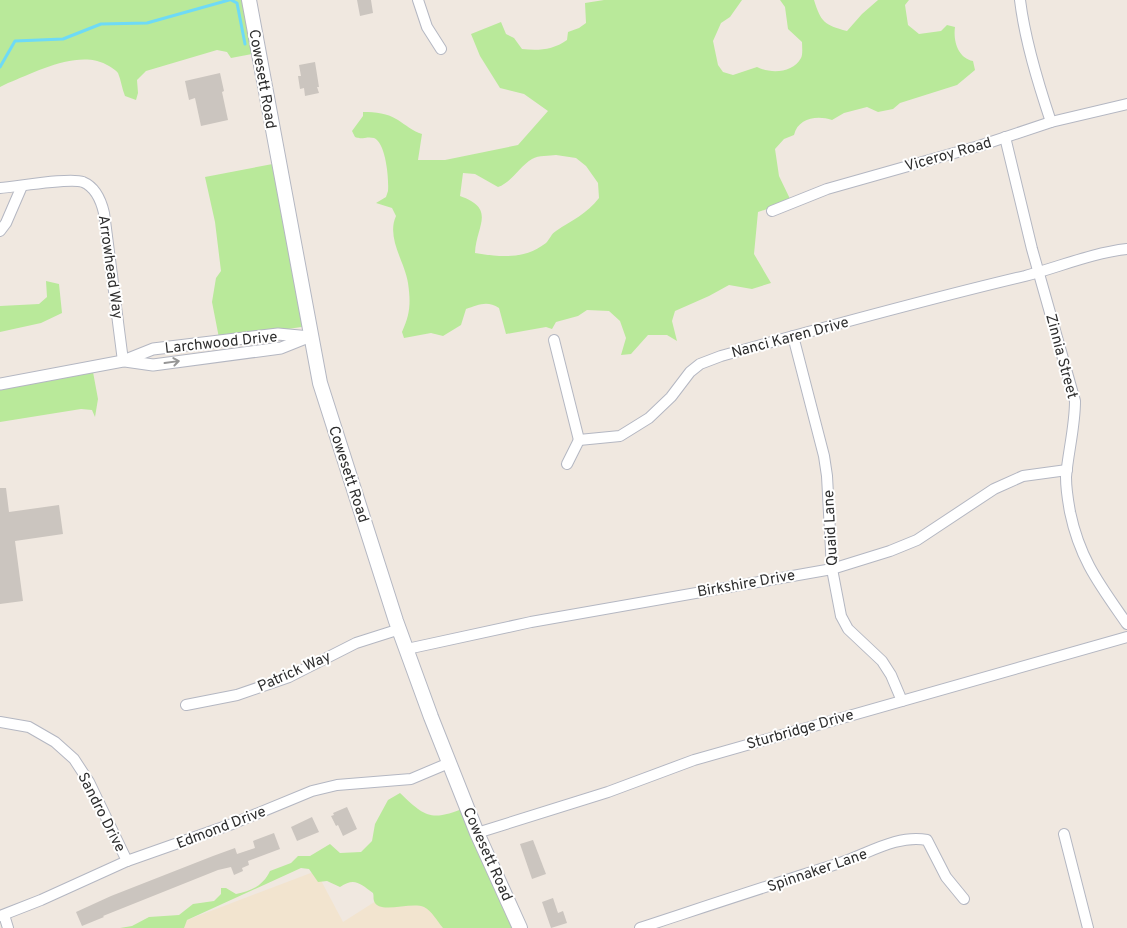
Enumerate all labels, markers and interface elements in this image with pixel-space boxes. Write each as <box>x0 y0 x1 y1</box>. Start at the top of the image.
street label: Cowesett Road <box>243 28 280 130</box>
street label: Viceroy Road <box>903 134 994 177</box>
street label: Arrowhead Way <box>93 214 126 320</box>
street label: Zinnia Street <box>1040 312 1081 401</box>
street label: Nanci Karen Drive <box>730 314 851 363</box>
street label: Larchwood Drive <box>164 328 278 359</box>
one-way arrow <box>163 357 179 367</box>
street label: Cowesett Road <box>323 424 372 525</box>
street label: Quaid Lane <box>820 489 843 567</box>
street label: Birkshire Drive <box>696 567 797 602</box>
street label: Patrick Way <box>255 648 334 697</box>
street label: Sturbridge Drive <box>745 706 856 755</box>
street label: Sandro Drive <box>72 770 129 856</box>
street label: Edmond Drive <box>174 803 269 854</box>
street label: Cowesett Road <box>457 805 516 904</box>
street label: Spinnaker Lane <box>765 845 870 897</box>

